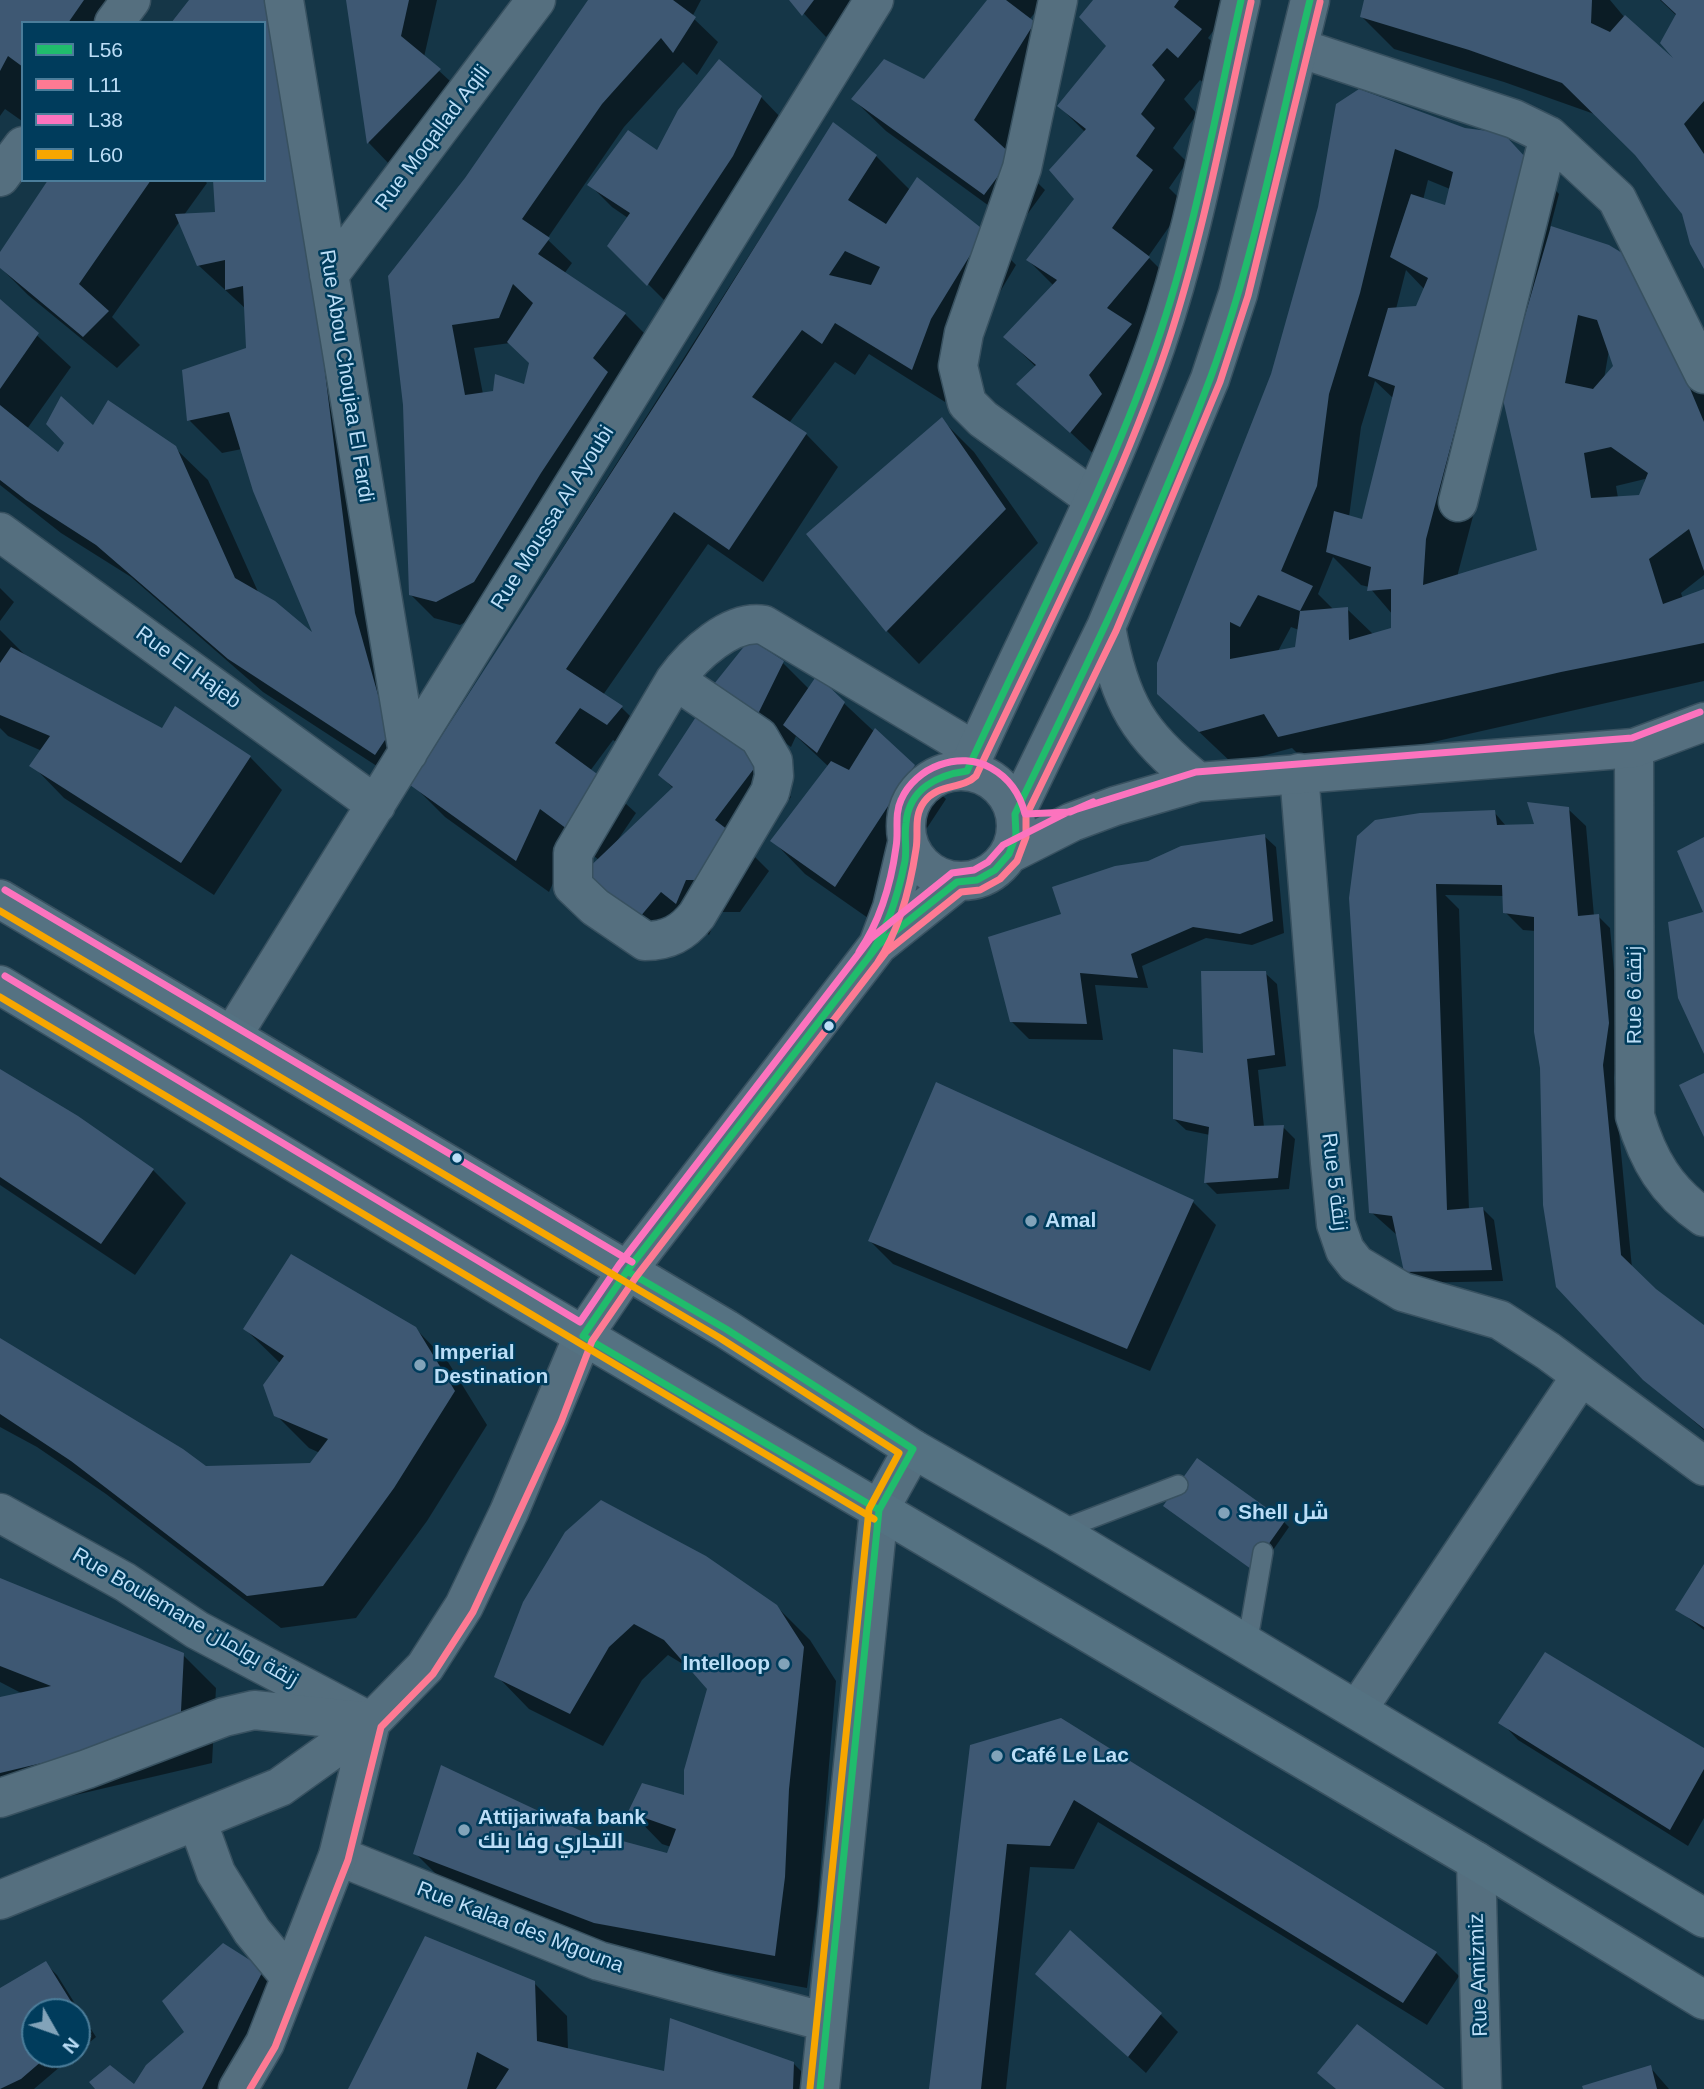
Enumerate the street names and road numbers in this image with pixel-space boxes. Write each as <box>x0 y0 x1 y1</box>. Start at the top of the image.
street label: Rue Moqallad Aqili <box>370 60 496 216</box>
street label: Rue Abou Choujaa El Fardi <box>314 248 378 504</box>
street label: Rue Moussa Al Ayoubi <box>486 421 620 615</box>
street label: Rue El Hajeb <box>131 621 245 715</box>
street label: Rue 6 زنقة <box>1622 946 1648 1044</box>
street label: Rue 5 زنقة <box>1315 1132 1353 1232</box>
street label: Rue Boulemane زنقة بولمان <box>67 1543 303 1693</box>
street label: Rue Kalaa des Mgouna <box>413 1877 627 1979</box>
street label: Rue Amizmiz <box>1464 1913 1494 2037</box>

